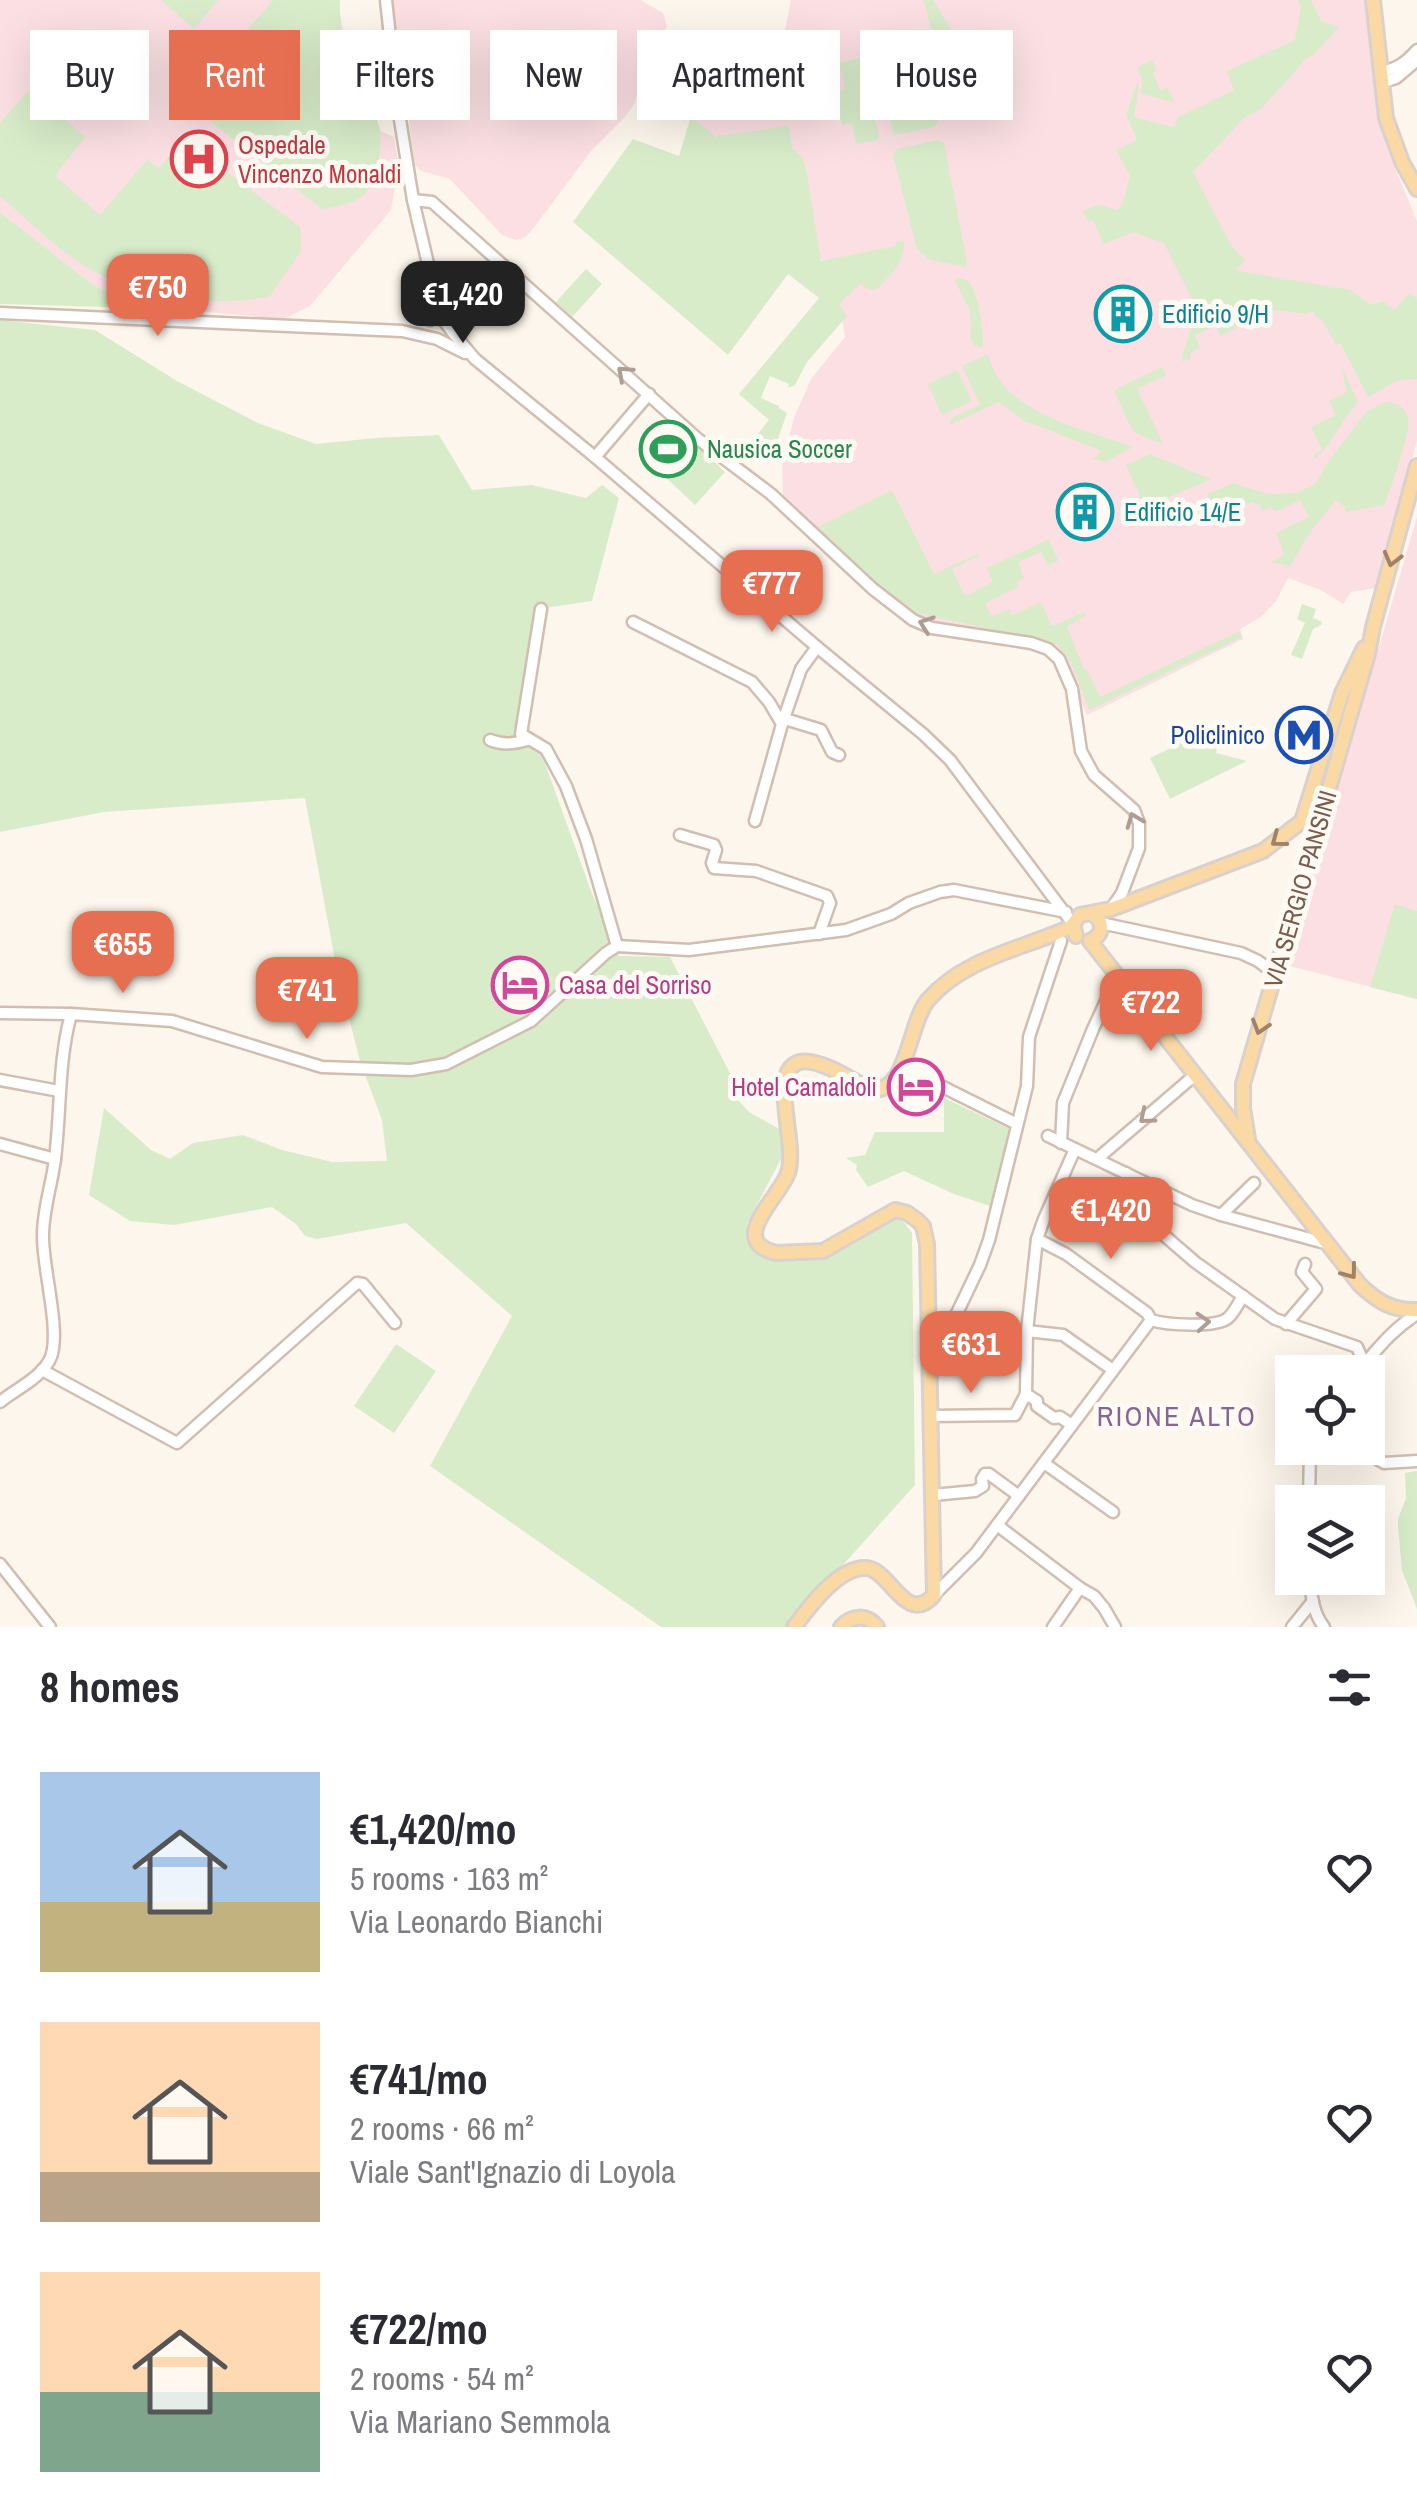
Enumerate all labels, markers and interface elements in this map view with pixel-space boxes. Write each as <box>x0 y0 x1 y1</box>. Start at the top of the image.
chip: Buy <box>30 30 149 120</box>
chip: Rent <box>169 30 300 120</box>
chip: Filters <box>320 30 470 120</box>
chip: New <box>490 30 617 120</box>
chip: Apartment <box>637 30 840 120</box>
chip: House <box>860 30 1013 120</box>
place label: Ospedale Vincenzo Monaldi <box>238 128 402 191</box>
hospital icon: Ospedale Vincenzo Monaldi <box>169 129 229 189</box>
pin: €750 <box>99 254 217 339</box>
pin: €1,420 <box>382 261 544 346</box>
text: €750 <box>129 265 187 308</box>
text: €1,420 <box>423 272 503 315</box>
building icon: Edificio 9/H <box>1093 284 1153 344</box>
place label: Edificio 9/H <box>1162 297 1269 331</box>
one-way arrow <box>617 366 636 384</box>
sports icon: Nausica Soccer <box>638 419 698 479</box>
place label: Nausica Soccer <box>707 432 852 466</box>
building icon: Edificio 14/E <box>1055 482 1115 542</box>
place label: Edificio 14/E <box>1124 495 1241 529</box>
pin: €777 <box>713 550 831 635</box>
one-way arrow <box>1382 550 1403 568</box>
text: €777 <box>743 561 801 604</box>
one-way arrow <box>919 615 936 636</box>
metro station icon: Policlinico <box>1274 705 1334 765</box>
place label: Policlinico <box>1170 718 1265 752</box>
street label: VIA SERGIO PANSINI <box>1256 786 1344 992</box>
one-way arrow <box>1126 812 1146 830</box>
one-way arrow <box>1271 828 1289 845</box>
pin: €655 <box>64 911 182 996</box>
text: €655 <box>94 922 152 965</box>
hotel icon: Casa del Sorriso <box>490 955 550 1015</box>
pin: €741 <box>248 957 366 1042</box>
text: €741 <box>278 968 336 1011</box>
place label: Casa del Sorriso <box>559 968 712 1002</box>
pin: €722 <box>1092 969 1210 1054</box>
text: €722 <box>1122 980 1180 1023</box>
one-way arrow <box>1251 1018 1272 1035</box>
hotel icon: Hotel Camaldoli <box>886 1057 946 1117</box>
place label: Hotel Camaldoli <box>731 1070 877 1104</box>
one-way arrow <box>1140 1106 1158 1124</box>
pin: €1,420 <box>1030 1177 1192 1262</box>
text: €1,420 <box>1071 1188 1151 1231</box>
one-way arrow <box>1339 1261 1356 1279</box>
pin: €631 <box>912 1311 1030 1396</box>
one-way arrow <box>1195 1312 1211 1333</box>
text: €631 <box>942 1322 1000 1365</box>
map controls <box>1275 1355 1385 1595</box>
button: locate <box>1275 1355 1385 1465</box>
district label: RIONE ALTO <box>1097 1397 1257 1435</box>
button: layers <box>1275 1485 1385 1595</box>
text: 8 homes <box>40 1659 180 1715</box>
icon: filters <box>1322 1660 1377 1715</box>
text: €1,420/mo <box>350 1801 517 1857</box>
icon: home <box>120 1812 240 1932</box>
icon: heart <box>1322 1845 1377 1900</box>
text: 5 rooms · 163 m² <box>350 1857 548 1900</box>
text: Via Leonardo Bianchi <box>350 1900 603 1943</box>
text: €741/mo <box>350 2051 488 2107</box>
icon: home <box>120 2062 240 2182</box>
icon: heart <box>1322 2095 1377 2150</box>
text: 2 rooms · 66 m² <box>350 2107 534 2150</box>
text: Viale Sant'Ignazio di Loyola <box>350 2150 676 2193</box>
text: €722/mo <box>350 2301 488 2357</box>
icon: home <box>120 2312 240 2432</box>
icon: heart <box>1322 2345 1377 2400</box>
text: 2 rooms · 54 m² <box>350 2357 534 2400</box>
text: Via Mariano Semmola <box>350 2400 611 2443</box>

